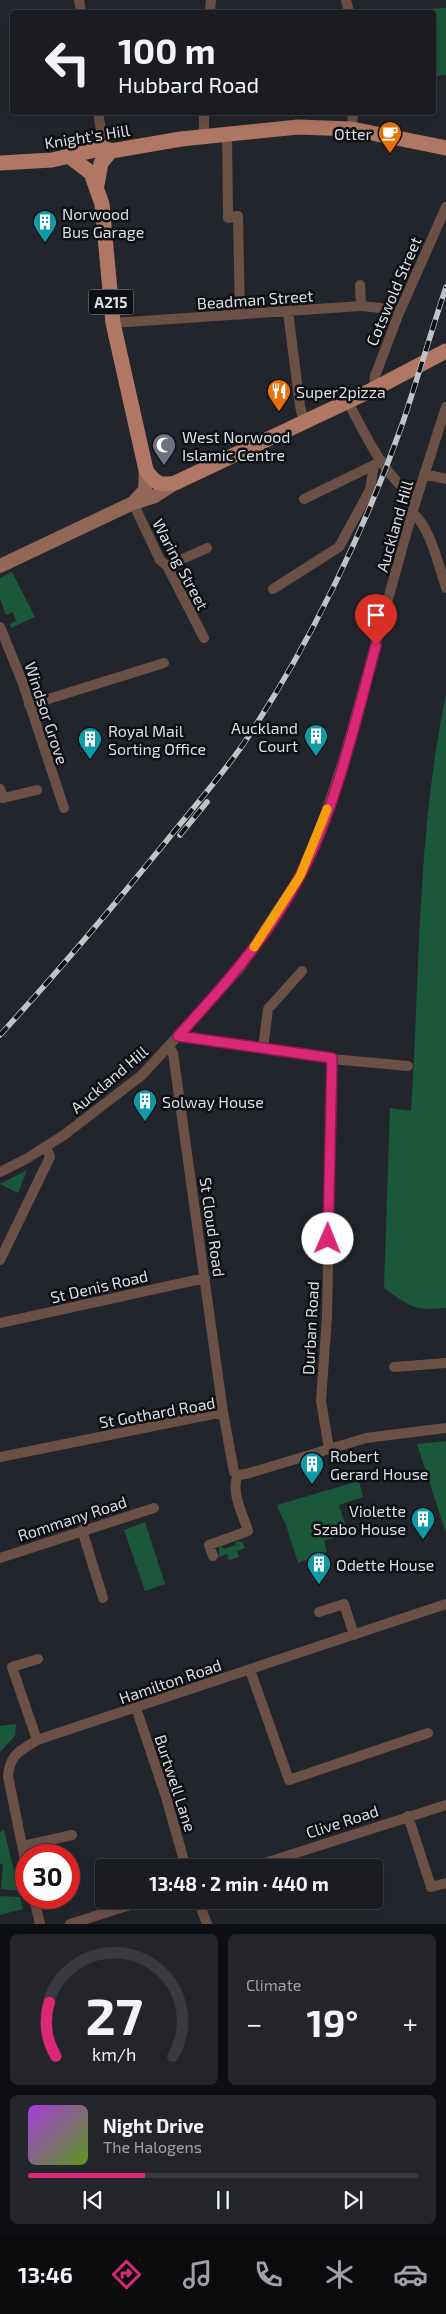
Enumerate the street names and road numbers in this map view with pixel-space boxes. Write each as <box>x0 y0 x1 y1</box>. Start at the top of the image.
street label: Knight's Hill <box>43 120 131 152</box>
street label: Cotswold Street <box>361 234 425 348</box>
street label: Beadman Street <box>196 285 314 313</box>
road number: A215 <box>88 290 134 314</box>
street label: Auckland Hill <box>372 478 416 574</box>
street label: Waring Street <box>149 515 213 613</box>
street label: Windsor Grove <box>21 659 73 767</box>
street label: Auckland Hill <box>67 1041 152 1117</box>
street label: St Cloud Road <box>197 1176 229 1278</box>
street label: St Denis Road <box>48 1266 150 1306</box>
street label: Durban Road <box>298 1281 322 1375</box>
street label: St Gothard Road <box>97 1392 217 1432</box>
street label: Rommany Road <box>15 1491 129 1545</box>
street label: Hamilton Road <box>116 1655 224 1707</box>
street label: Burtwell Lane <box>151 1732 201 1834</box>
street label: Clive Road <box>303 1800 381 1842</box>

